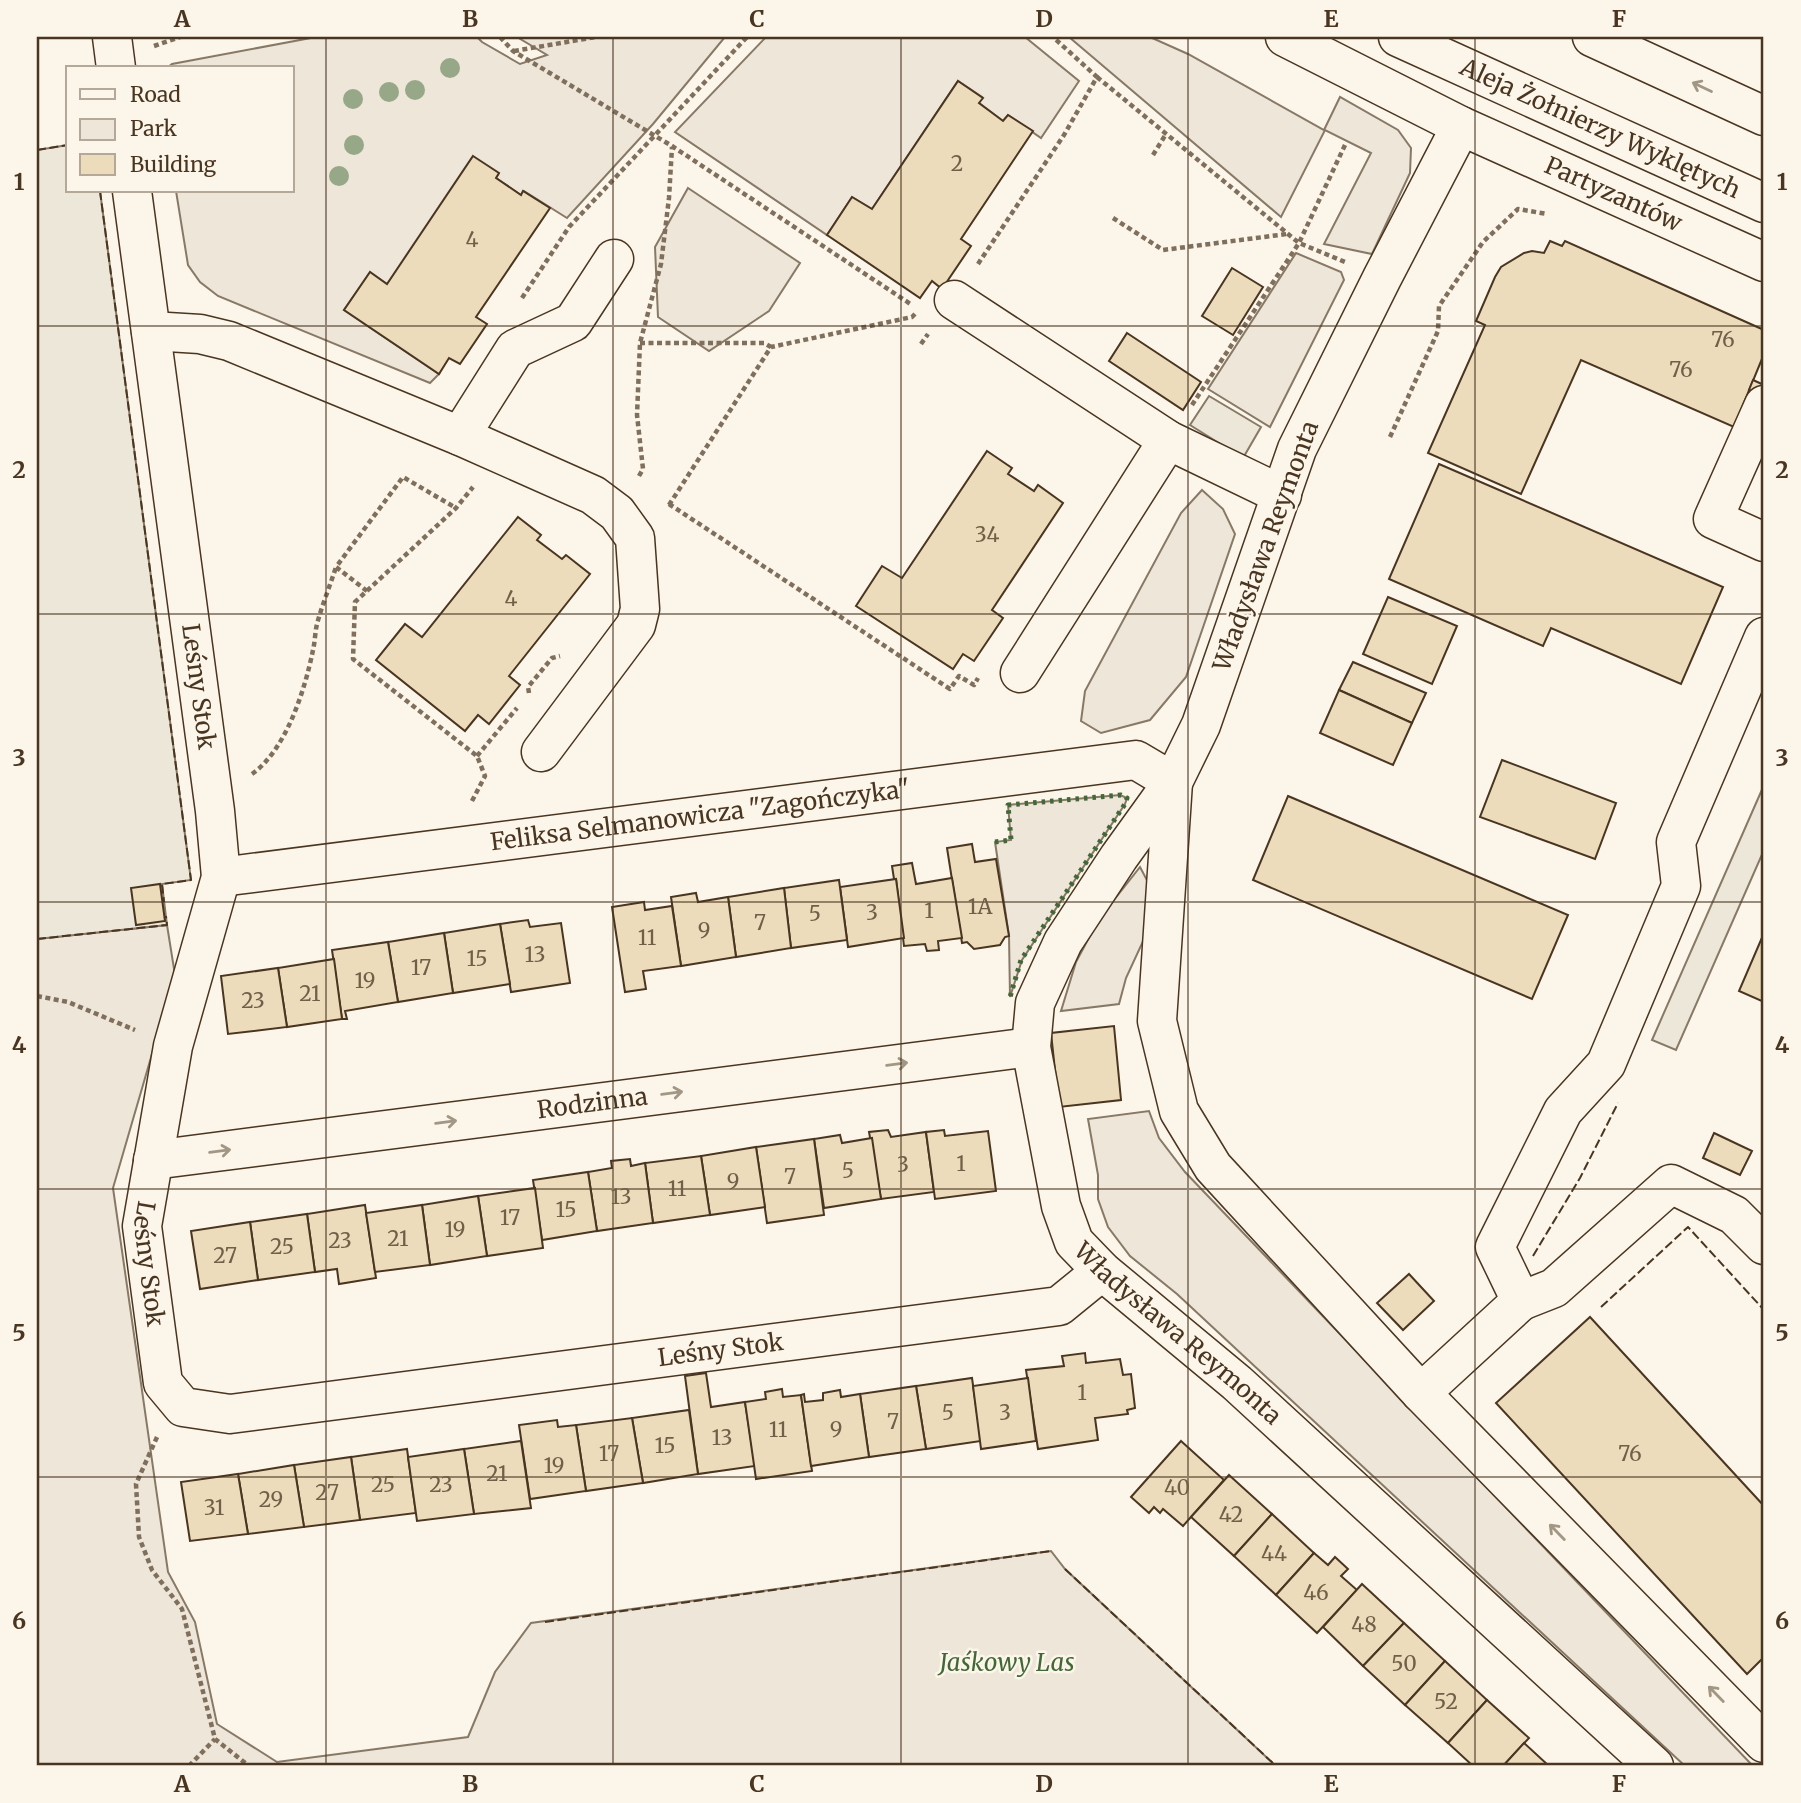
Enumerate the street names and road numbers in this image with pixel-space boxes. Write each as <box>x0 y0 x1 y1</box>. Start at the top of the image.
street label: Aleja Żołnierzy Wyklętych <box>1454 51 1745 205</box>
street label: Partyzantów <box>1540 150 1688 238</box>
street label: Władysława Reymonta <box>1205 416 1325 676</box>
street label: Leśny Stok <box>175 622 223 752</box>
street label: Feliksa Selmanowicza "Zagończyka" <box>488 773 912 857</box>
street label: Rodzinna <box>535 1080 650 1125</box>
street label: Leśny Stok <box>127 1198 171 1329</box>
street label: Władysława Reymonta <box>1067 1235 1288 1431</box>
street label: Leśny Stok <box>656 1326 786 1373</box>

